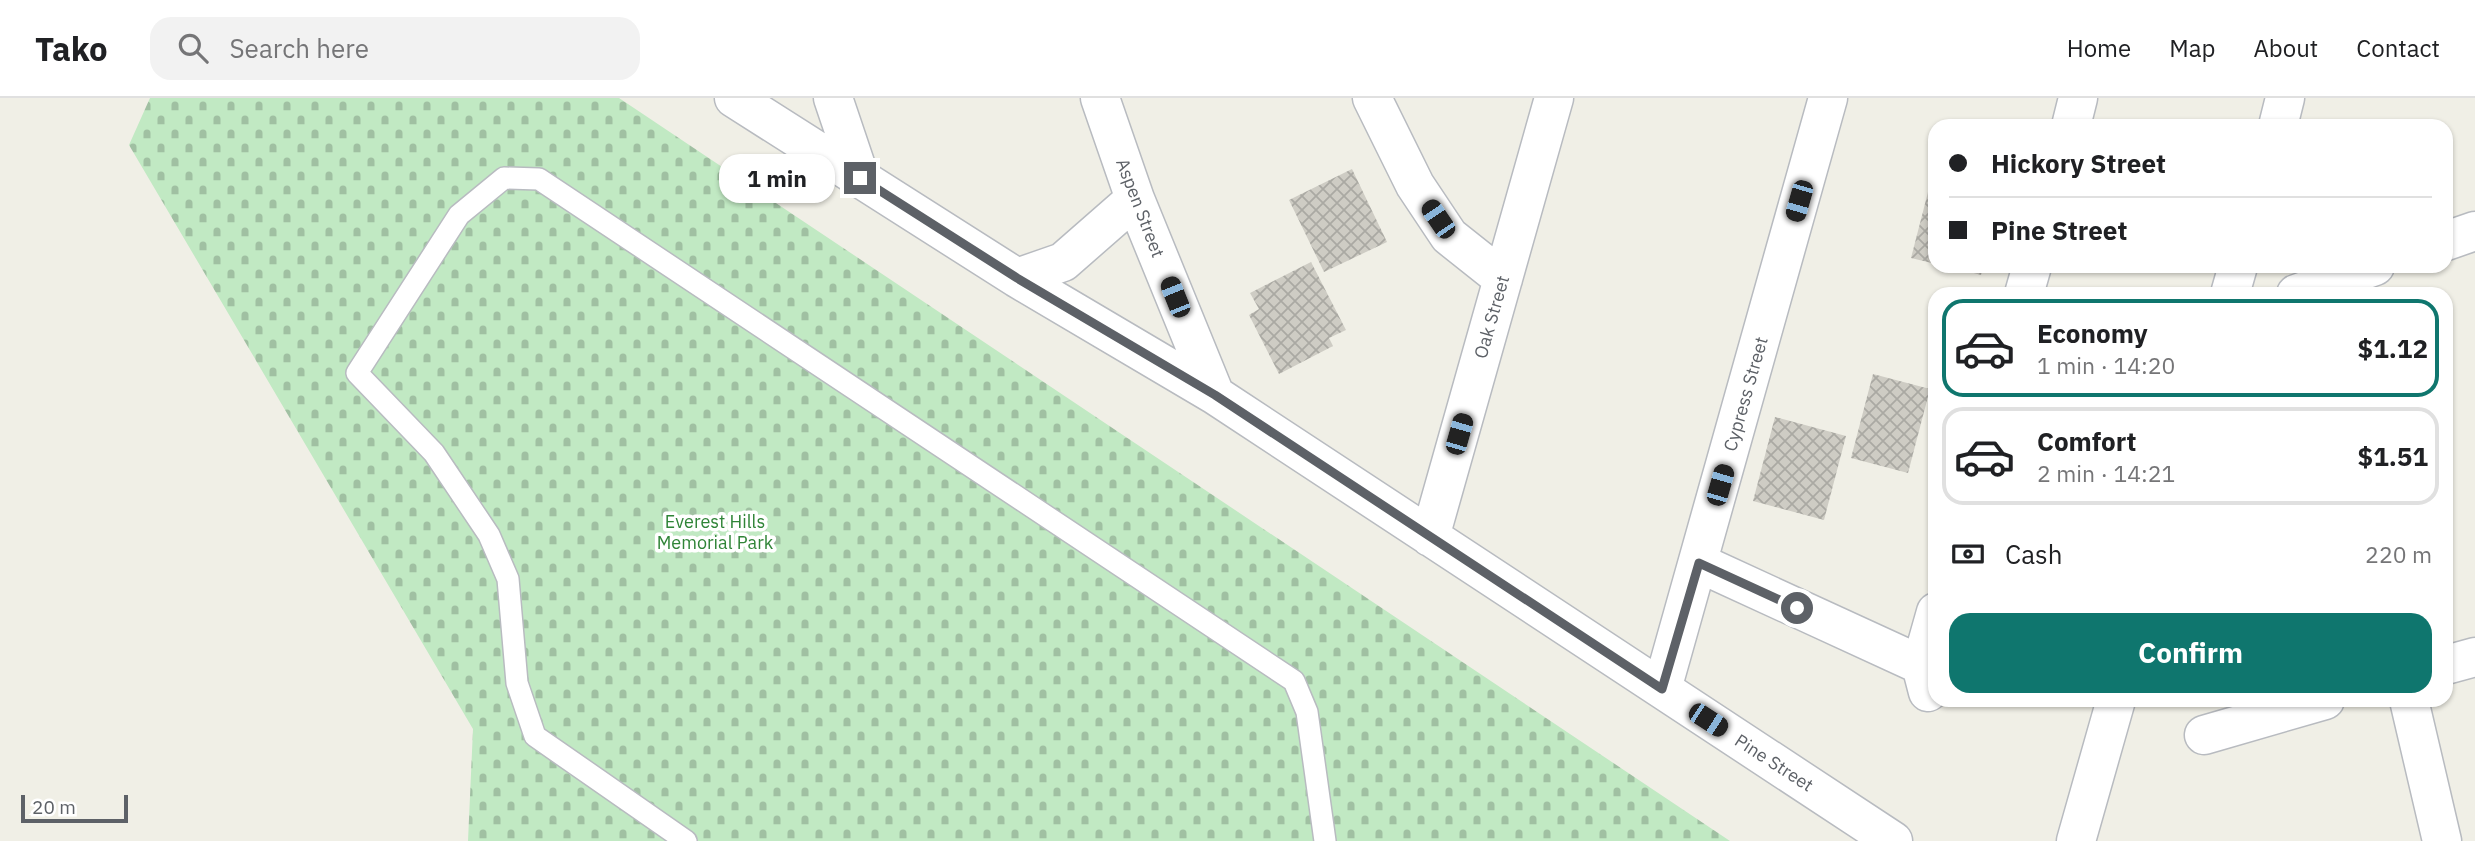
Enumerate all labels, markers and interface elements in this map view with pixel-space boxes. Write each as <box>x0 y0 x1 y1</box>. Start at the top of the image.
search box <box>150 17 640 80</box>
text: Tako <box>35 27 108 70</box>
icon: search <box>174 29 212 67</box>
text: Search here <box>230 31 369 65</box>
text: Home <box>2067 32 2131 64</box>
text: Map <box>2169 32 2215 64</box>
text: About <box>2253 32 2318 64</box>
text: Contact <box>2356 32 2440 64</box>
text: Hickory Street <box>1991 146 2166 180</box>
callout: 1 min <box>720 154 836 202</box>
street label: Aspen Street <box>1111 155 1170 261</box>
route end <box>844 162 876 194</box>
text: 1 min <box>747 163 807 193</box>
car <box>1784 178 1815 224</box>
car <box>1418 196 1459 242</box>
text: Pine Street <box>1991 213 2127 247</box>
street label: Oak Street <box>1469 273 1514 361</box>
car <box>1158 274 1193 320</box>
text: Economy <box>2037 316 2148 350</box>
icon: car <box>1953 317 2016 380</box>
text: $1.12 <box>2358 331 2428 365</box>
street label: Cypress Street <box>1718 334 1773 454</box>
text: 1 min · 14:20 <box>2037 350 2175 380</box>
car <box>1444 411 1475 457</box>
text: Comfort <box>2037 424 2136 458</box>
icon: car <box>1953 425 2016 488</box>
text: $1.51 <box>2358 439 2428 473</box>
text: 2 min · 14:21 <box>2037 458 2175 488</box>
car <box>1705 462 1736 508</box>
park label: Everest Hills Memorial Park <box>657 510 774 554</box>
icon: cash <box>1949 535 1987 573</box>
text: Cash <box>2005 537 2062 571</box>
text: 220 m <box>2365 539 2432 569</box>
route start <box>1781 592 1813 624</box>
button: Confirm <box>1949 613 2432 693</box>
car <box>1685 700 1732 740</box>
street label: Pine Street <box>1731 729 1818 797</box>
scale bar <box>21 792 128 824</box>
text: 20 m <box>32 795 76 819</box>

